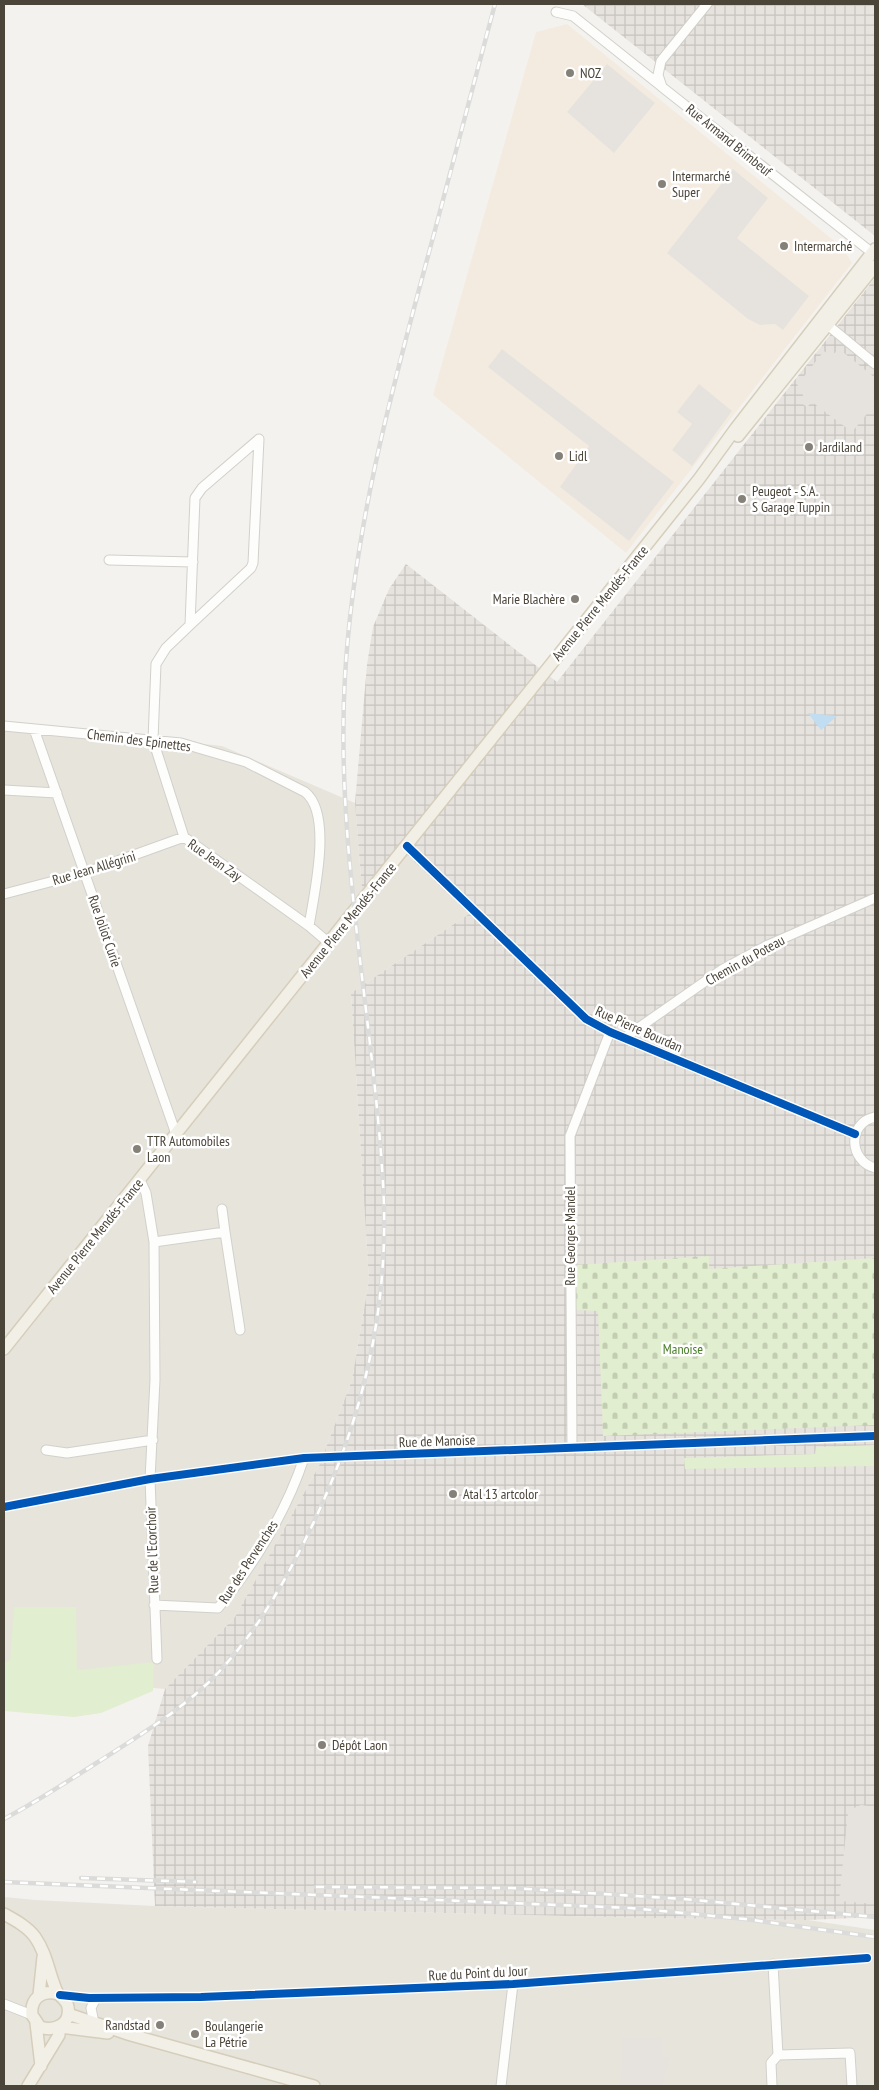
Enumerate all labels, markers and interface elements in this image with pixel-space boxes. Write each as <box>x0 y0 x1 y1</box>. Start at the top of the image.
place label: NOZ <box>580 64 601 82</box>
marker: NOZ <box>564 67 576 79</box>
street label: Rue Armand Brimbeuf <box>682 100 776 180</box>
place label: Intermarché Super <box>672 167 730 201</box>
marker: Intermarché Super <box>656 178 668 190</box>
place label: Intermarché <box>794 237 852 255</box>
marker: Intermarché <box>778 240 790 252</box>
place label: Jardiland <box>818 438 862 456</box>
marker: Jardiland <box>803 441 815 453</box>
place label: Lidl <box>569 447 588 465</box>
marker: Lidl <box>553 450 565 462</box>
place label: Peugeot - S.A. S Garage Tuppin <box>752 482 830 516</box>
marker: Peugeot - S.A. S Garage Tuppin <box>736 493 748 505</box>
street label: Avenue Pierre Mendés-France <box>548 541 652 664</box>
place label: Marie Blachère <box>493 590 565 608</box>
marker: Marie Blachère <box>569 593 581 605</box>
street label: Chemin des Epinettes <box>86 725 192 755</box>
street label: Rue Jean Zay <box>184 835 246 886</box>
street label: Rue Jean Allégrini <box>50 847 138 889</box>
street label: Avenue Pierre Mendés-France <box>296 858 400 981</box>
street label: Rue Joliot Curie <box>84 893 126 970</box>
street label: Chemin du Poteau <box>702 931 788 989</box>
street label: Rue Pierre Bourdan <box>593 1002 685 1056</box>
place label: TTR Automobiles Laon <box>147 1132 230 1166</box>
marker: TTR Automobiles Laon <box>131 1143 143 1155</box>
street label: Avenue Pierre Mendés-France <box>43 1174 147 1297</box>
street label: Rue Georges Mandel <box>561 1186 579 1286</box>
park label: Manoise <box>663 1340 703 1358</box>
street label: Rue de Manoise <box>398 1431 476 1451</box>
place label: Atal 13 artcolor <box>463 1485 538 1503</box>
marker: Atal 13 artcolor <box>447 1488 459 1500</box>
street label: Rue de l'Ecorchoir <box>141 1506 163 1594</box>
street label: Rue des Pervenches <box>214 1517 282 1607</box>
place label: Dépôt Laon <box>332 1736 388 1754</box>
marker: Dépôt Laon <box>316 1739 328 1751</box>
street label: Rue du Point du Jour <box>428 1961 528 1985</box>
place label: Randstad <box>105 2016 150 2034</box>
place label: Boulangerie La Pétrie <box>205 2017 263 2051</box>
marker: Randstad <box>154 2019 166 2031</box>
marker: Boulangerie La Pétrie <box>189 2028 201 2040</box>

